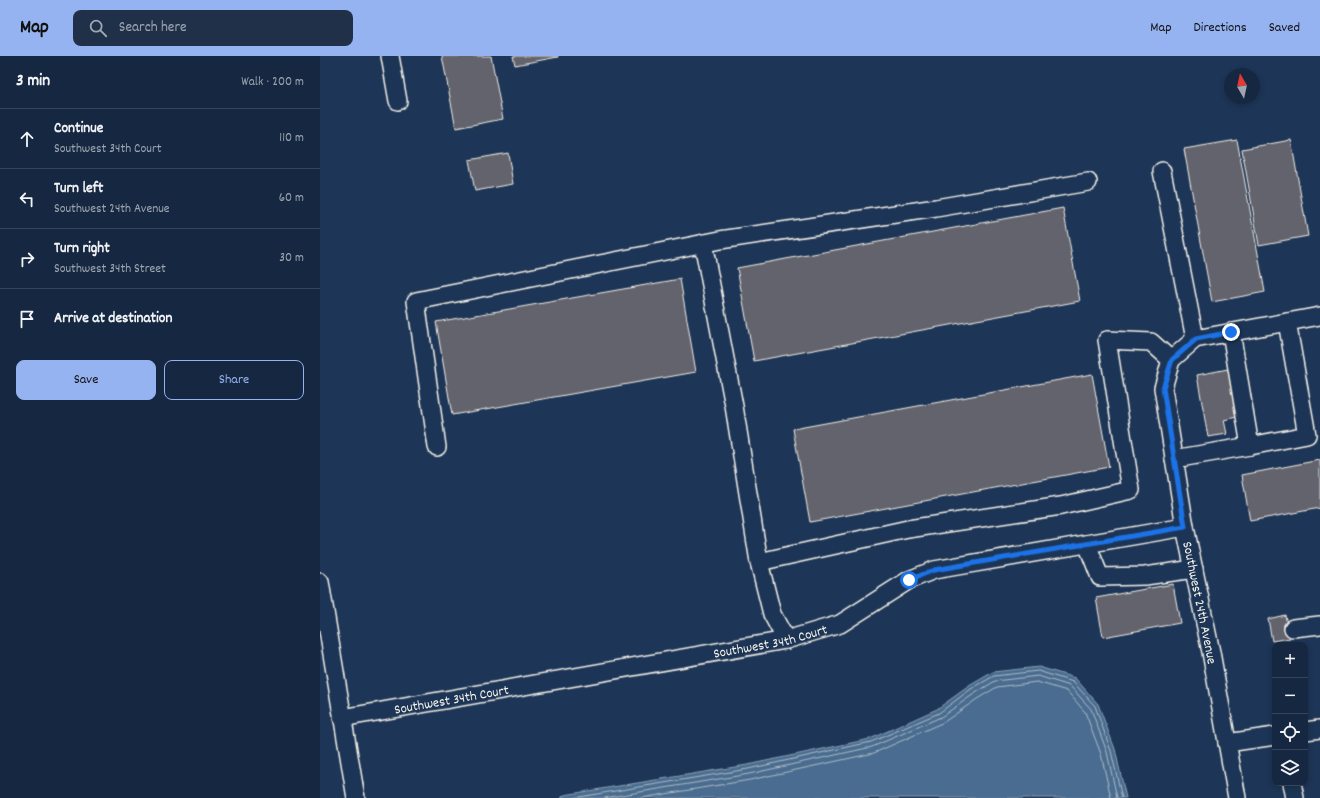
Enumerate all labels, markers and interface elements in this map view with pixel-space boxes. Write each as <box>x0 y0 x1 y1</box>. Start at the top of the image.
search box <box>73 10 353 46</box>
text: Map <box>20 15 49 42</box>
icon: search <box>87 17 109 39</box>
text: Search here <box>119 17 187 39</box>
text: Map <box>1150 18 1172 38</box>
text: Directions <box>1194 18 1247 38</box>
text: Saved <box>1269 18 1300 38</box>
north arrow <box>1224 68 1260 104</box>
text: 3 min <box>16 70 50 94</box>
text: Walk · 200 m <box>241 73 304 92</box>
text: Continue <box>54 118 103 140</box>
icon: ahead <box>16 128 38 150</box>
text: 110 m <box>279 129 304 148</box>
text: Southwest 34th Court <box>54 140 162 159</box>
text: Turn left <box>54 178 103 200</box>
icon: left <box>16 188 38 210</box>
text: 60 m <box>279 189 304 208</box>
text: Southwest 24th Avenue <box>54 200 170 219</box>
text: Turn right <box>54 238 110 260</box>
icon: right <box>16 248 38 270</box>
text: 30 m <box>279 249 304 268</box>
text: Southwest 34th Street <box>54 260 166 279</box>
icon: arrive <box>16 308 38 330</box>
text: Arrive at destination <box>54 308 172 330</box>
route end <box>1222 323 1240 341</box>
button: Save <box>16 360 156 400</box>
button: Share <box>164 360 304 400</box>
street label: Southwest 24th Avenue <box>1176 540 1221 666</box>
route start <box>900 571 918 589</box>
street label: Southwest 34th Court <box>712 620 830 665</box>
map controls <box>1272 642 1308 786</box>
button: + <box>1272 642 1308 678</box>
button: − <box>1272 678 1308 714</box>
street label: Southwest 34th Court <box>393 681 511 721</box>
button: locate <box>1272 714 1308 750</box>
button: layers <box>1272 750 1308 786</box>

